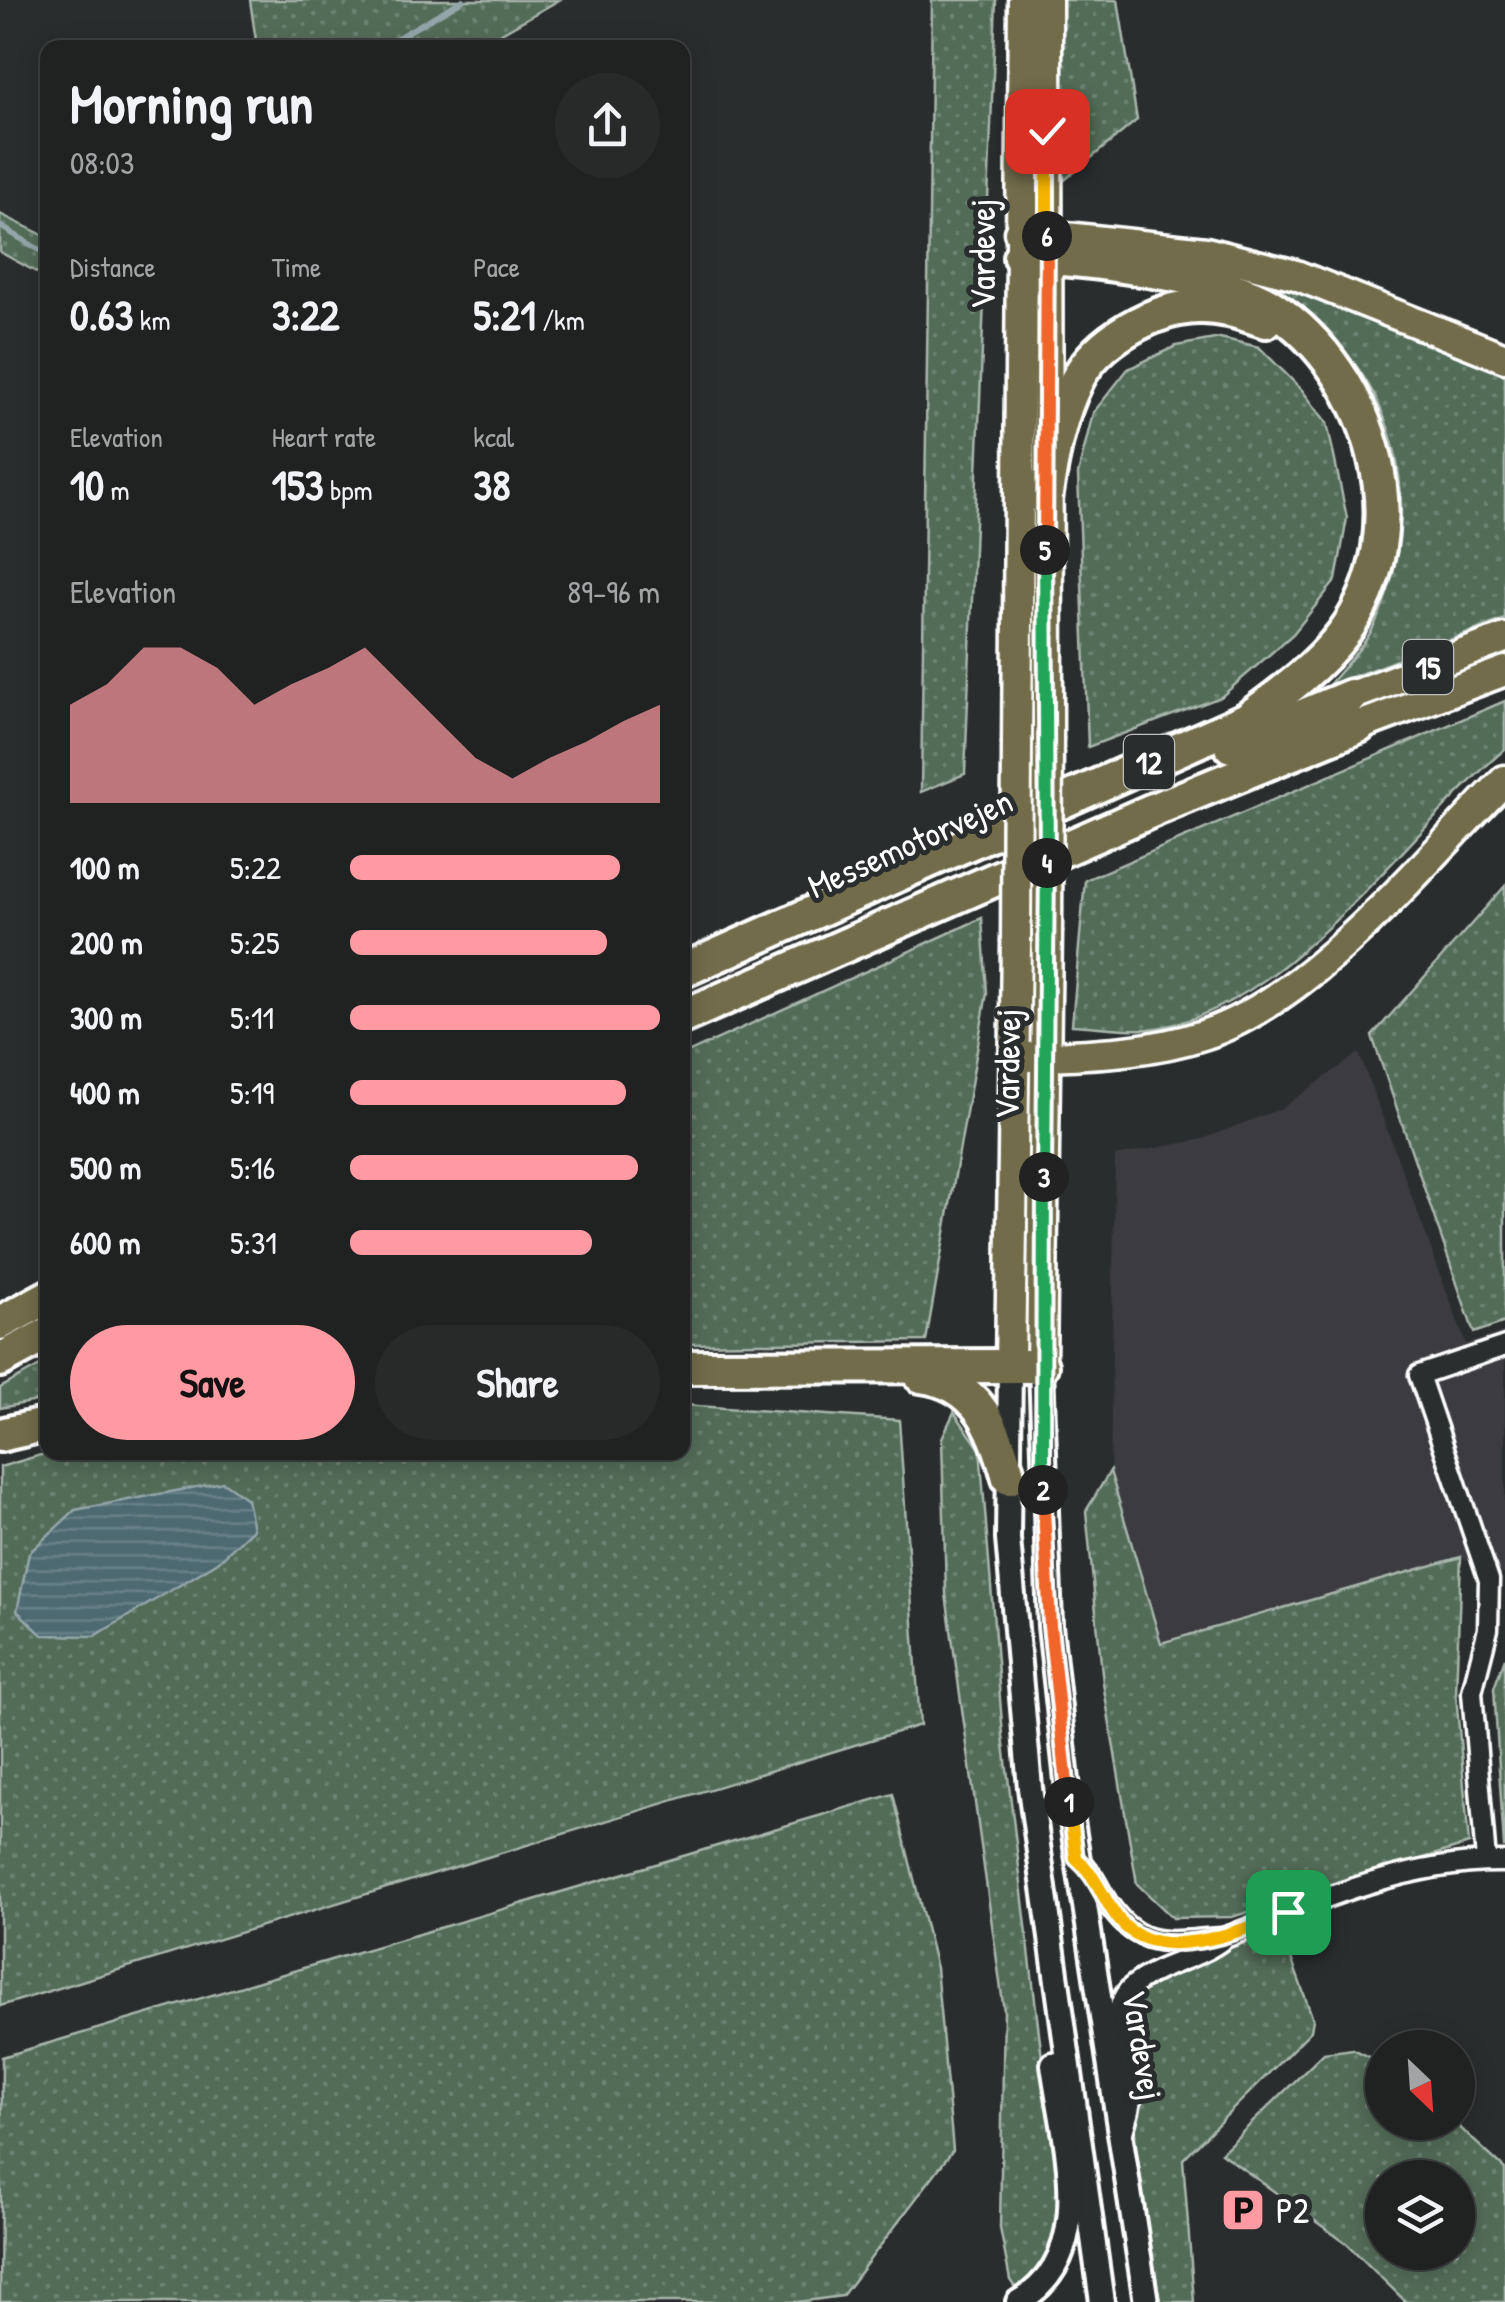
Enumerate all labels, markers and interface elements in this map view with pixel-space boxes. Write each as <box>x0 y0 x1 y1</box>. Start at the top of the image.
text: Morning run <box>70 66 313 140</box>
button: share <box>555 73 660 178</box>
pin <box>1005 89 1090 174</box>
icon: check <box>1020 104 1075 159</box>
text: 08:03 <box>70 141 134 184</box>
street label: Vardevej <box>959 199 1006 309</box>
pin: 6 <box>1022 211 1072 261</box>
text: 6 <box>1041 217 1053 255</box>
text: Distance <box>70 248 156 286</box>
text: Time <box>272 248 321 286</box>
text: Pace <box>473 248 520 286</box>
text: 0.63 <box>70 286 133 343</box>
text: 3:22 <box>272 286 340 343</box>
text: 5:21 <box>473 286 536 343</box>
text: km <box>133 301 171 339</box>
text: /km <box>536 301 585 339</box>
text: Elevation <box>70 418 163 456</box>
text: Heart rate <box>272 418 376 456</box>
text: kcal <box>473 418 514 456</box>
text: 10 <box>70 456 104 513</box>
text: 153 <box>272 456 323 513</box>
text: 38 <box>473 456 510 513</box>
text: m <box>104 471 130 509</box>
text: bpm <box>323 471 373 509</box>
pin: 5 <box>1020 525 1070 575</box>
text: 5 <box>1039 531 1051 569</box>
text: Elevation <box>70 570 176 613</box>
text: 89–96 m <box>567 570 660 613</box>
road number: 15 <box>1403 640 1453 694</box>
road number: 12 <box>1124 735 1174 789</box>
street label: Messemotorvejen <box>800 777 1020 909</box>
pin: 4 <box>1022 838 1072 888</box>
text: 4 <box>1042 844 1052 882</box>
text: 100 m <box>70 846 139 889</box>
text: 5:22 <box>230 846 281 889</box>
text: 200 m <box>70 921 143 964</box>
text: 5:25 <box>230 921 279 964</box>
text: 300 m <box>70 996 142 1039</box>
text: 5:11 <box>230 996 274 1039</box>
street label: Vardevej <box>983 1008 1031 1120</box>
text: 400 m <box>70 1071 140 1114</box>
text: 5:19 <box>230 1071 274 1114</box>
text: 500 m <box>70 1146 141 1189</box>
text: 5:16 <box>230 1146 275 1189</box>
pin: 3 <box>1019 1152 1069 1202</box>
text: 3 <box>1038 1158 1050 1196</box>
text: 600 m <box>70 1221 141 1264</box>
text: 5:31 <box>230 1221 277 1264</box>
button: Save <box>70 1325 355 1440</box>
button: Share <box>375 1325 660 1440</box>
pin: 2 <box>1018 1465 1068 1515</box>
text: 2 <box>1036 1471 1050 1509</box>
pin: 1 <box>1044 1777 1094 1827</box>
text: 1 <box>1064 1783 1074 1821</box>
pin <box>1246 1870 1331 1955</box>
icon: arrive <box>1261 1885 1316 1940</box>
street label: Vardevej <box>1111 1987 1175 2103</box>
north arrow <box>1365 2030 1475 2140</box>
map controls <box>1365 2030 1475 2270</box>
button: layers <box>1365 2160 1475 2270</box>
parking icon: P2 <box>1220 2187 1266 2233</box>
place label: P2 <box>1276 2187 1309 2234</box>

